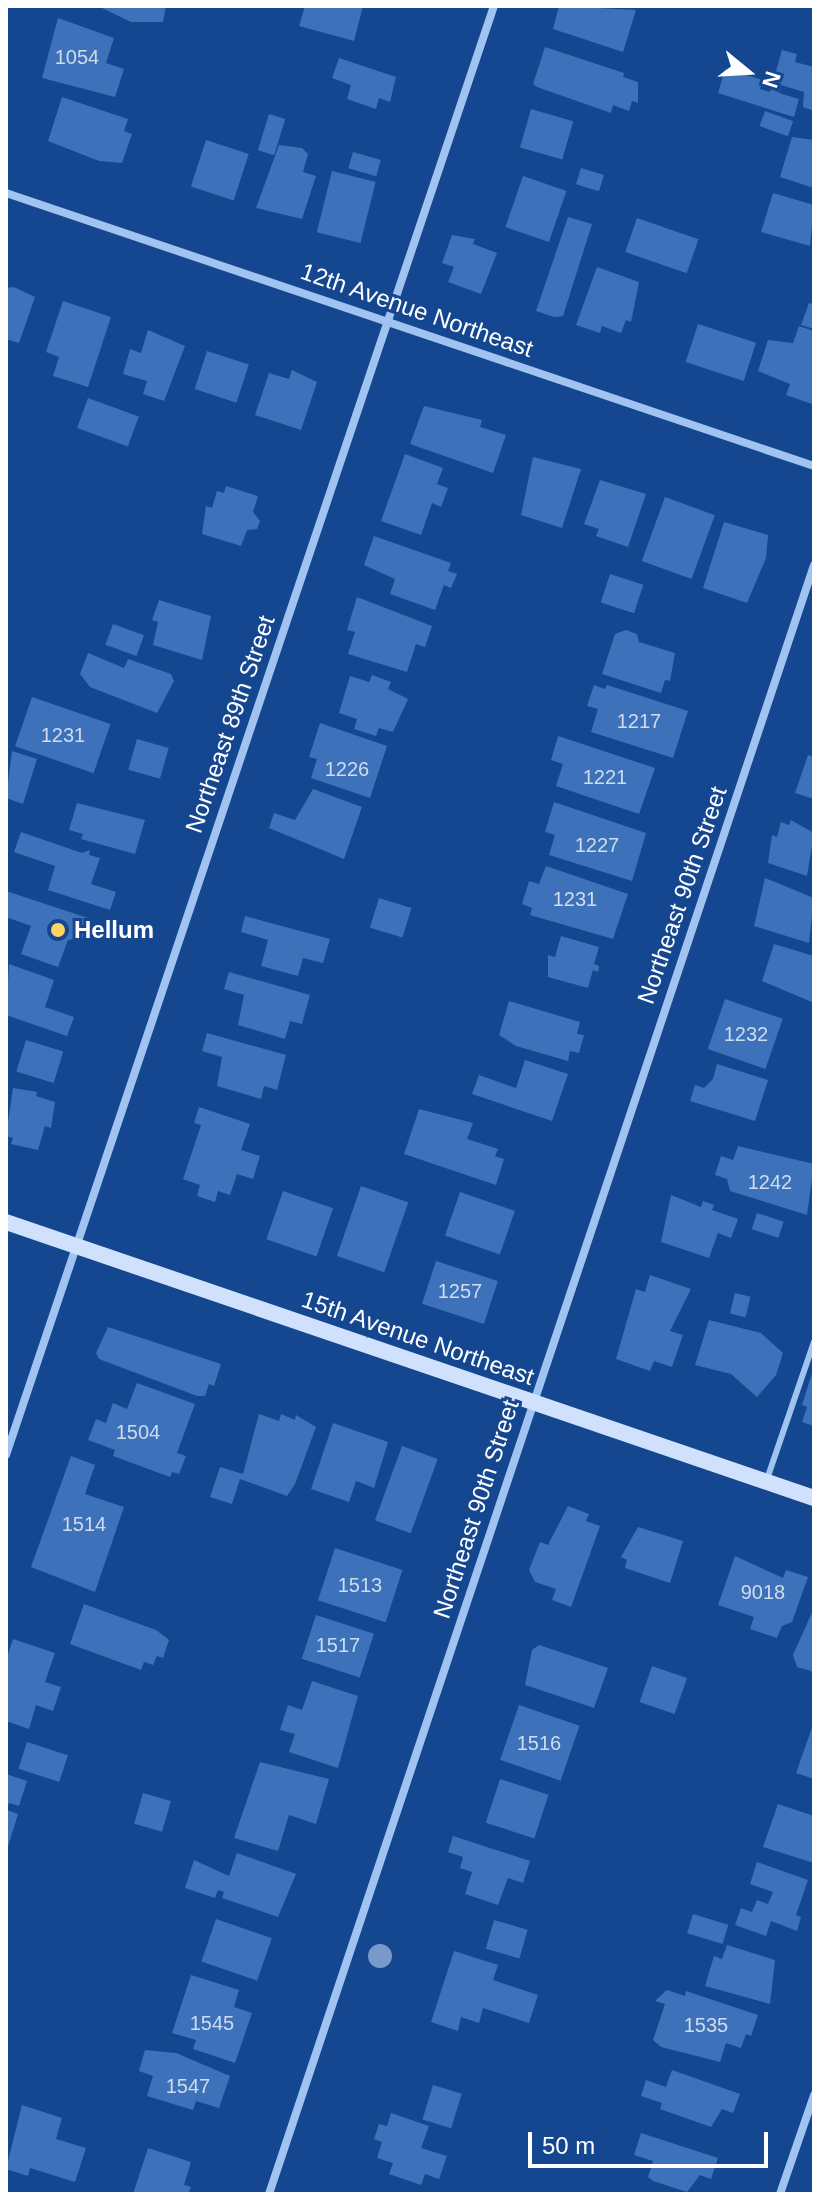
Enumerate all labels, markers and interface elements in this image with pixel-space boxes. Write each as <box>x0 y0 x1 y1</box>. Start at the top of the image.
north arrow <box>708 32 788 112</box>
house number: 1054 <box>55 45 99 69</box>
text: N <box>757 68 786 91</box>
street label: 12th Avenue Northeast <box>296 256 538 364</box>
street label: Northeast 89th Street <box>179 611 281 837</box>
house number: 1217 <box>617 709 661 733</box>
house number: 1231 <box>41 723 85 747</box>
house number: 1226 <box>325 757 369 781</box>
house number: 1221 <box>583 765 627 789</box>
street label: Northeast 90th Street <box>631 782 733 1008</box>
house number: 1227 <box>575 833 619 857</box>
house number: 1231 <box>553 887 597 911</box>
place label: Hellum <box>74 916 154 944</box>
marker: Hellum <box>49 921 67 939</box>
house number: 1232 <box>724 1022 768 1046</box>
house number: 1242 <box>748 1170 792 1194</box>
house number: 1257 <box>438 1279 482 1303</box>
street label: 15th Avenue Northeast <box>297 1284 539 1392</box>
street label: Northeast 90th Street <box>427 1396 525 1622</box>
house number: 1504 <box>116 1420 160 1444</box>
house number: 1514 <box>62 1512 106 1536</box>
house number: 1513 <box>338 1573 382 1597</box>
house number: 9018 <box>741 1580 785 1604</box>
house number: 1517 <box>316 1633 360 1657</box>
house number: 1516 <box>517 1731 561 1755</box>
house number: 1545 <box>190 2011 234 2035</box>
house number: 1535 <box>684 2013 728 2037</box>
house number: 1547 <box>166 2074 210 2098</box>
scale bar <box>532 2116 772 2166</box>
text: 50 m <box>542 2132 595 2159</box>

